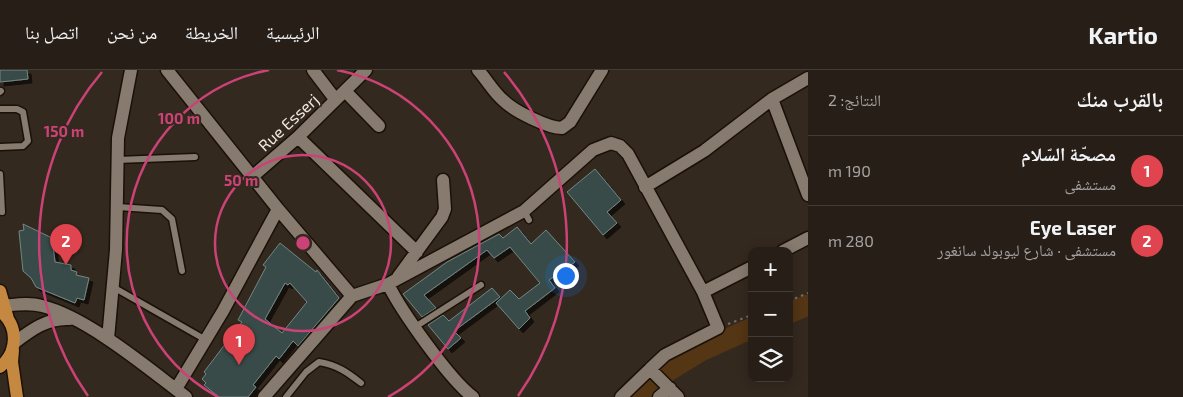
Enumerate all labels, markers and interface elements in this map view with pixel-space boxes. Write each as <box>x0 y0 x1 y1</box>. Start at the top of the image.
text: Kartio <box>1088 20 1158 49</box>
text: اتصل بنا <box>25 21 79 43</box>
text: من نحن <box>107 21 157 43</box>
text: الخريطة <box>185 21 238 43</box>
text: الرئيسية <box>266 21 319 43</box>
text: بالقرب منك <box>1077 86 1163 111</box>
street label: Rue Esserj <box>254 89 323 155</box>
text: النتائج: 2 <box>828 90 881 109</box>
text: 100 m <box>158 109 200 127</box>
text: 150 m <box>44 122 84 140</box>
text: مصحّة السّلام <box>1021 142 1116 165</box>
text: 190 m <box>828 161 871 180</box>
text: 1 <box>1144 161 1150 180</box>
text: 50 m <box>224 171 258 189</box>
text: مستشفى <box>1065 174 1116 193</box>
text: Eye Laser <box>1030 216 1116 239</box>
pin: 2 <box>50 224 82 265</box>
text: 280 m <box>828 231 874 250</box>
text: 2 <box>1142 231 1152 250</box>
centre of rings <box>294 234 312 252</box>
text: مستشفى · شارع ليوبولد سانغور <box>937 240 1116 259</box>
map controls <box>748 247 793 382</box>
button: + <box>748 247 793 292</box>
your location <box>553 263 579 289</box>
button: − <box>748 292 793 337</box>
pin: 1 <box>223 324 255 365</box>
button: layers <box>748 337 793 382</box>

